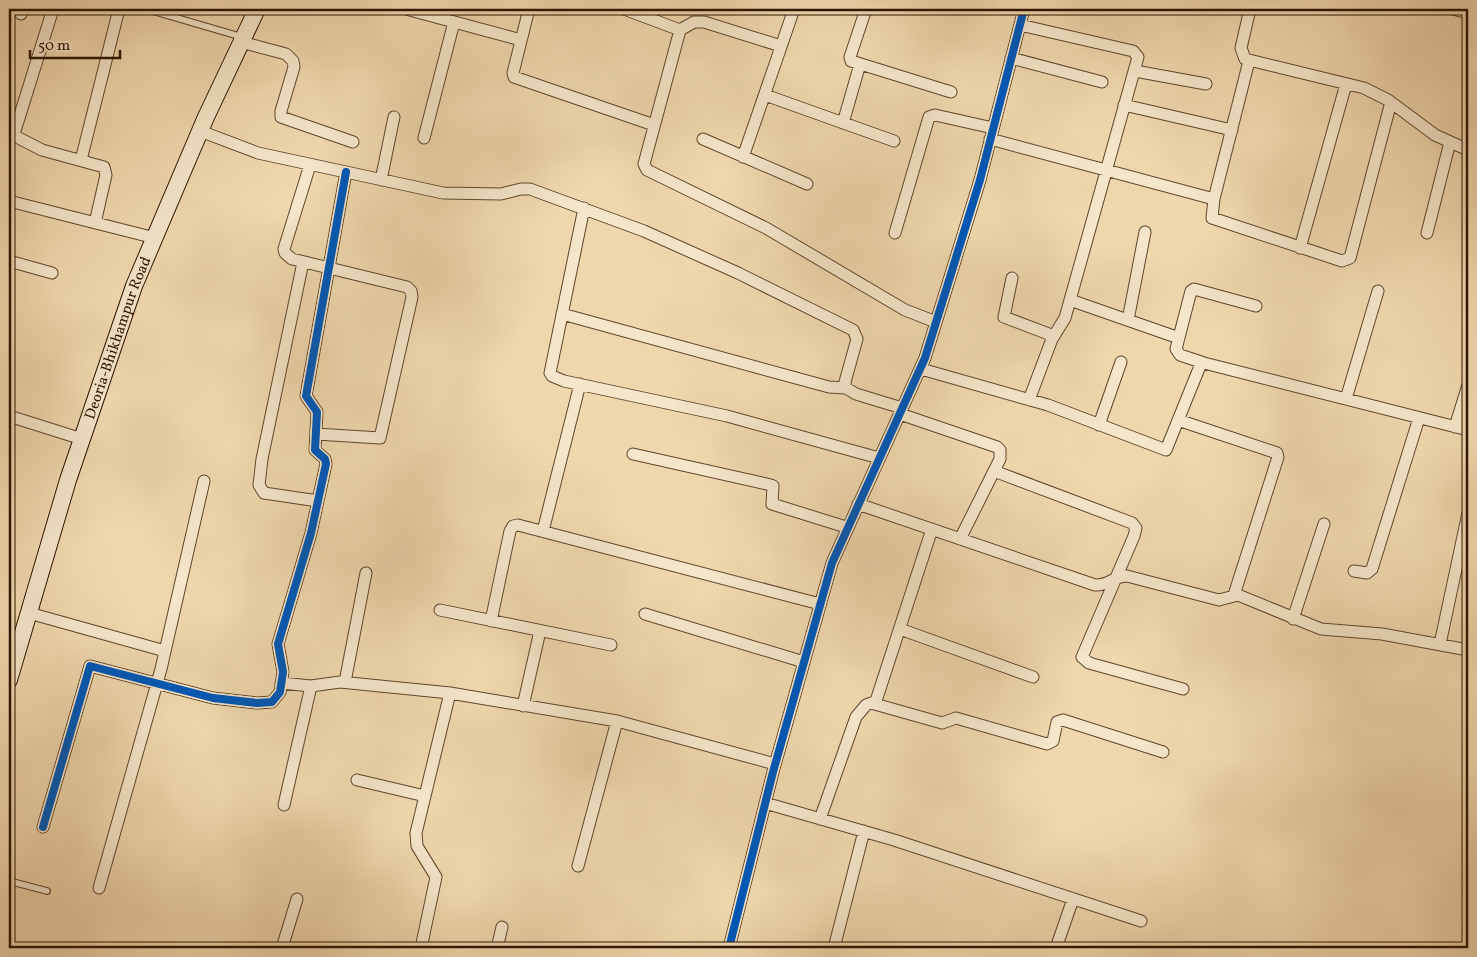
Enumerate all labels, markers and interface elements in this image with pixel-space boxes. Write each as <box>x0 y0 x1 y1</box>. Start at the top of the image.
scale bar <box>30 28 120 60</box>
text: 50 m <box>38 36 70 57</box>
street label: Deoria-Bhikhampur Road <box>80 254 157 422</box>

